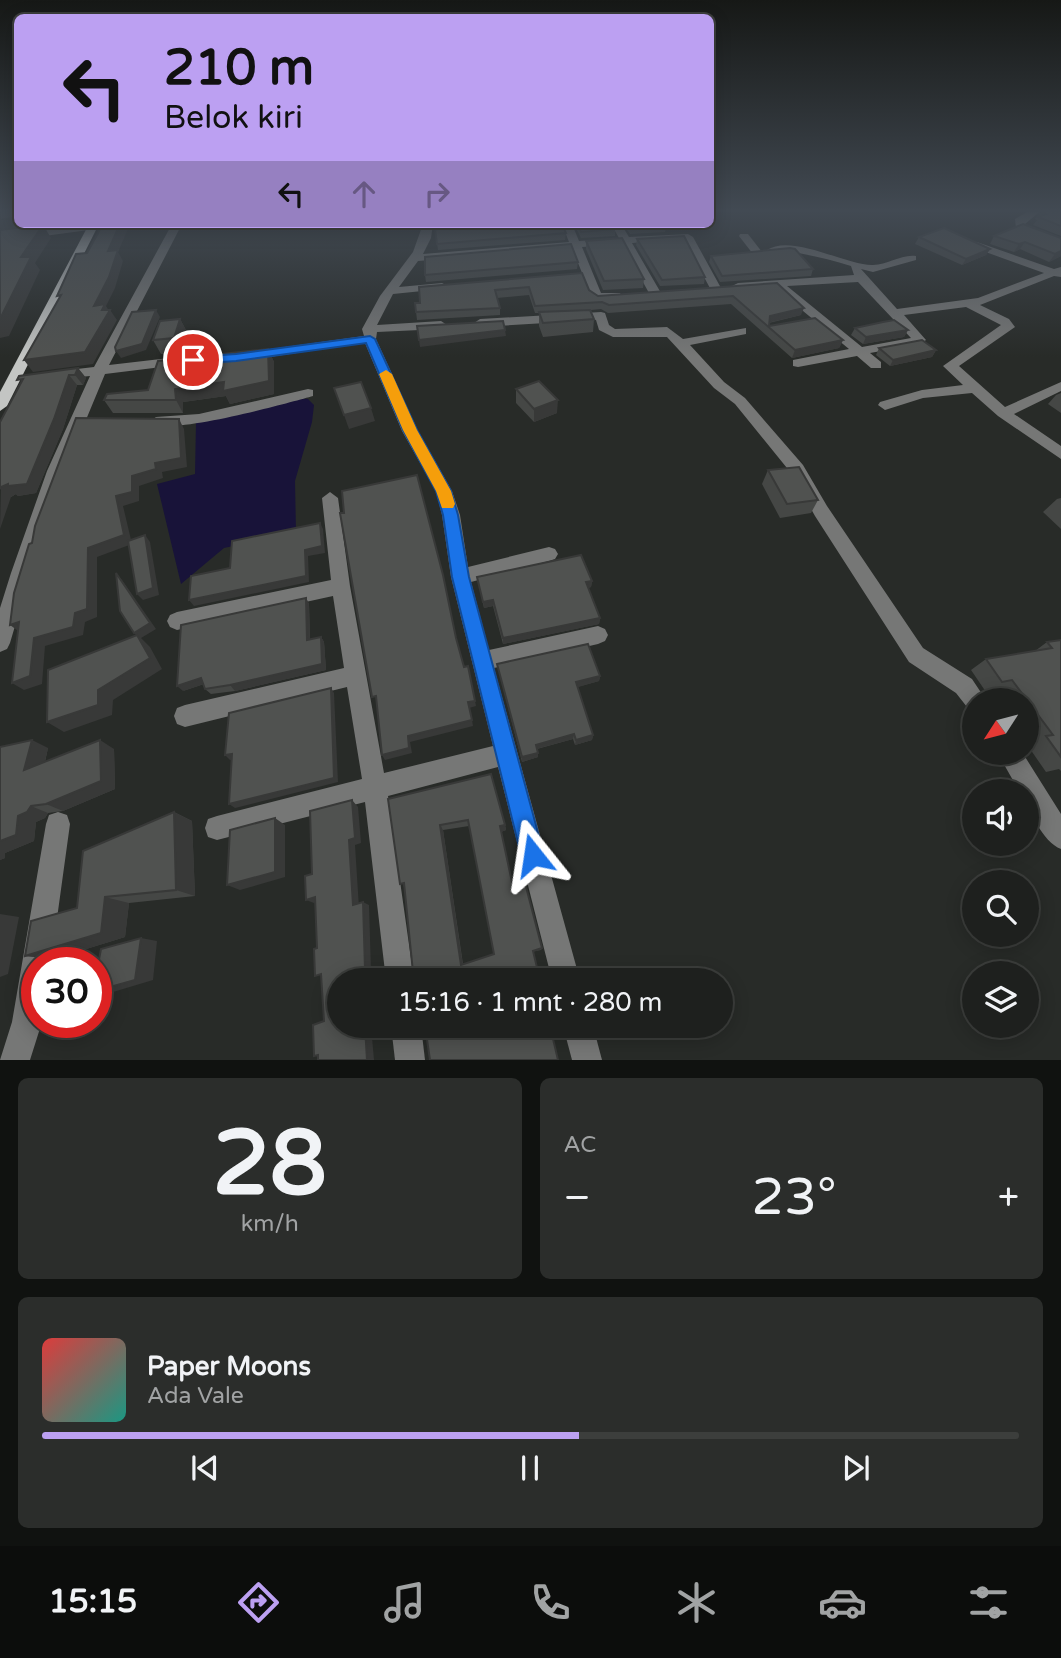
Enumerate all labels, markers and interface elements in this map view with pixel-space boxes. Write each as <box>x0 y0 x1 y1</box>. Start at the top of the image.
text: 210 m <box>164 39 314 98</box>
icon: left <box>49 42 140 133</box>
text: Belok kiri <box>164 99 303 137</box>
icon: left <box>272 175 310 213</box>
icon: ahead <box>345 175 383 213</box>
icon: right <box>418 175 456 213</box>
pin <box>163 330 223 390</box>
icon: arrive <box>174 341 212 379</box>
north arrow <box>962 688 1040 765</box>
map controls <box>962 688 1039 1038</box>
button: sound <box>962 779 1039 856</box>
position arrow <box>496 818 570 892</box>
button: search <box>962 870 1039 947</box>
speed limit sign: 30 <box>21 947 112 1038</box>
button: layers <box>962 961 1039 1038</box>
text: 15:16 · 1 mnt · 280 m <box>398 987 662 1018</box>
text: 28 <box>213 1109 327 1219</box>
text: AC <box>564 1131 596 1159</box>
text: 23° <box>752 1166 837 1229</box>
text: − <box>564 1175 591 1221</box>
text: + <box>998 1175 1019 1221</box>
text: km/h <box>241 1210 299 1238</box>
text: Paper Moons <box>147 1351 311 1382</box>
text: Ada Vale <box>147 1382 244 1410</box>
icon: previous <box>186 1449 224 1487</box>
icon: pause <box>511 1449 549 1487</box>
icon: next <box>837 1449 875 1487</box>
icon: directions <box>234 1578 283 1627</box>
icon: music <box>380 1578 429 1627</box>
icon: phone <box>526 1578 575 1627</box>
icon: climate <box>672 1578 721 1627</box>
icon: car <box>818 1578 867 1627</box>
icon: filters <box>964 1578 1013 1627</box>
text: 15:15 <box>48 1583 137 1621</box>

